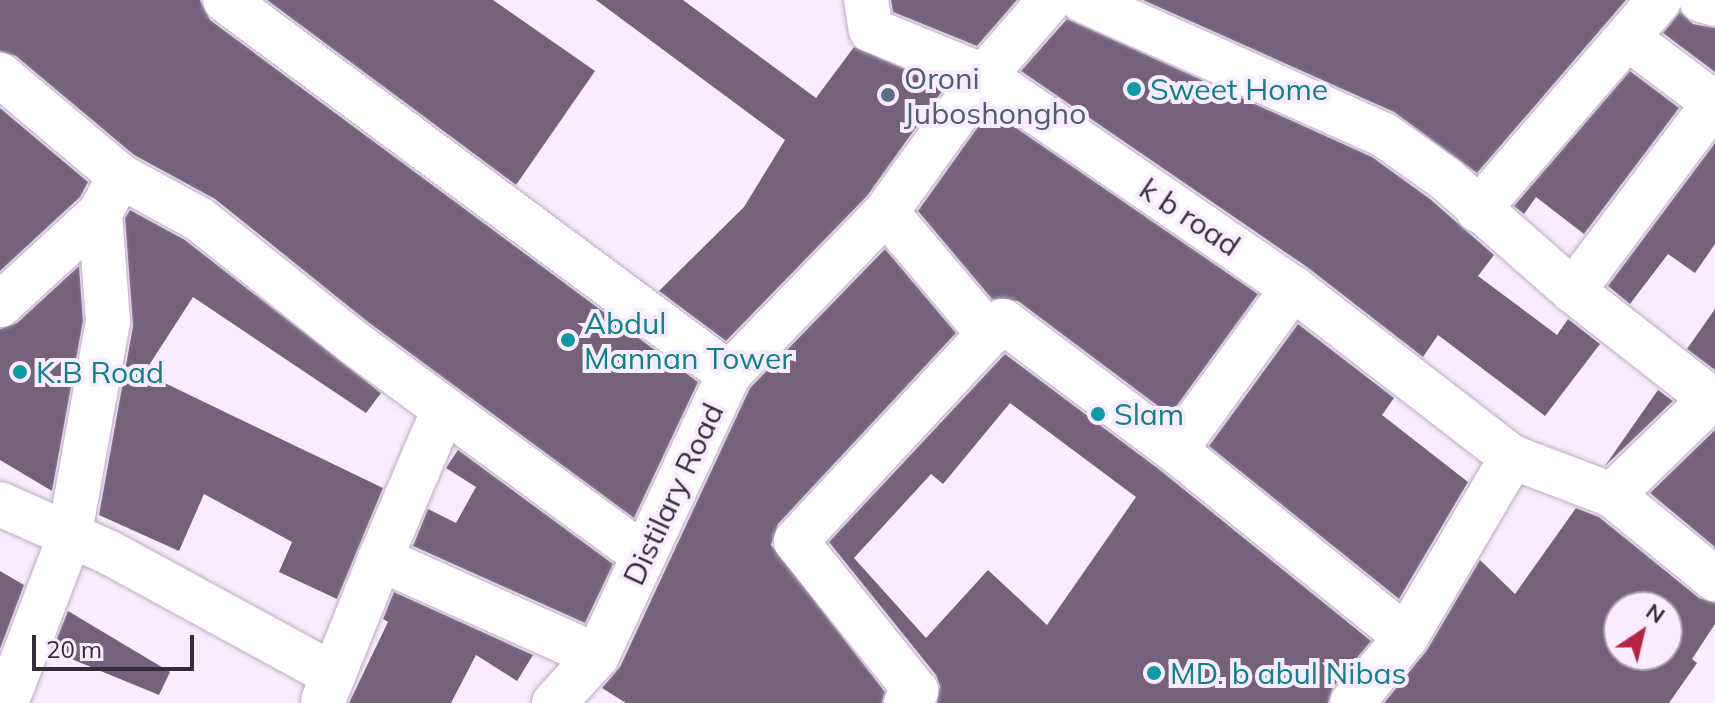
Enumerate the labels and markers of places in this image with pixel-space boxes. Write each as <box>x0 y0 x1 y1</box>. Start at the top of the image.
place label: Oroni Juboshongho <box>904 60 1086 130</box>
place label: Sweet Home <box>1150 71 1328 107</box>
marker: Sweet Home <box>1125 80 1143 98</box>
marker: Oroni Juboshongho <box>879 86 897 104</box>
place label: Abdul Mannan Tower <box>584 305 792 376</box>
marker: Abdul Mannan Tower <box>559 331 577 349</box>
place label: K.B Road <box>36 354 164 390</box>
marker: K.B Road <box>11 363 29 381</box>
place label: Slam <box>1114 396 1184 432</box>
marker: Slam <box>1089 405 1107 423</box>
place label: MD. b abul Nibas <box>1170 655 1406 691</box>
marker: MD. b abul Nibas <box>1145 664 1163 682</box>

